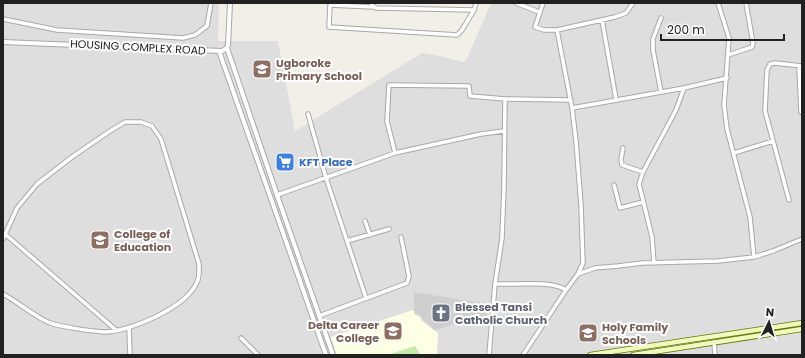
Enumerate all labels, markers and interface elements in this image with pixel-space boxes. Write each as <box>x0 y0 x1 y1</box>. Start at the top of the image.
scale bar <box>661 16 784 42</box>
text: 200 m <box>667 21 705 38</box>
street label: HOUSING COMPLEX ROAD <box>70 35 206 59</box>
place label: Ugboroke Primary School <box>276 55 362 84</box>
school or university icon: Ugboroke Primary School <box>251 58 273 80</box>
supermarket icon: KFT Place <box>274 151 296 173</box>
place label: KFT Place <box>299 154 353 170</box>
place label: College of Education <box>114 226 171 255</box>
school or university icon: College of Education <box>89 229 111 251</box>
place label: Blessed Tansi Catholic Church <box>455 299 547 328</box>
church icon: Blessed Tansi Catholic Church <box>430 302 452 324</box>
north arrow <box>749 302 789 342</box>
text: N <box>765 304 775 320</box>
place label: Delta Career College <box>308 317 379 346</box>
place label: Holy Family Schools <box>602 319 668 348</box>
school or university icon: Delta Career College <box>382 320 404 342</box>
school or university icon: Holy Family Schools <box>577 322 599 344</box>

